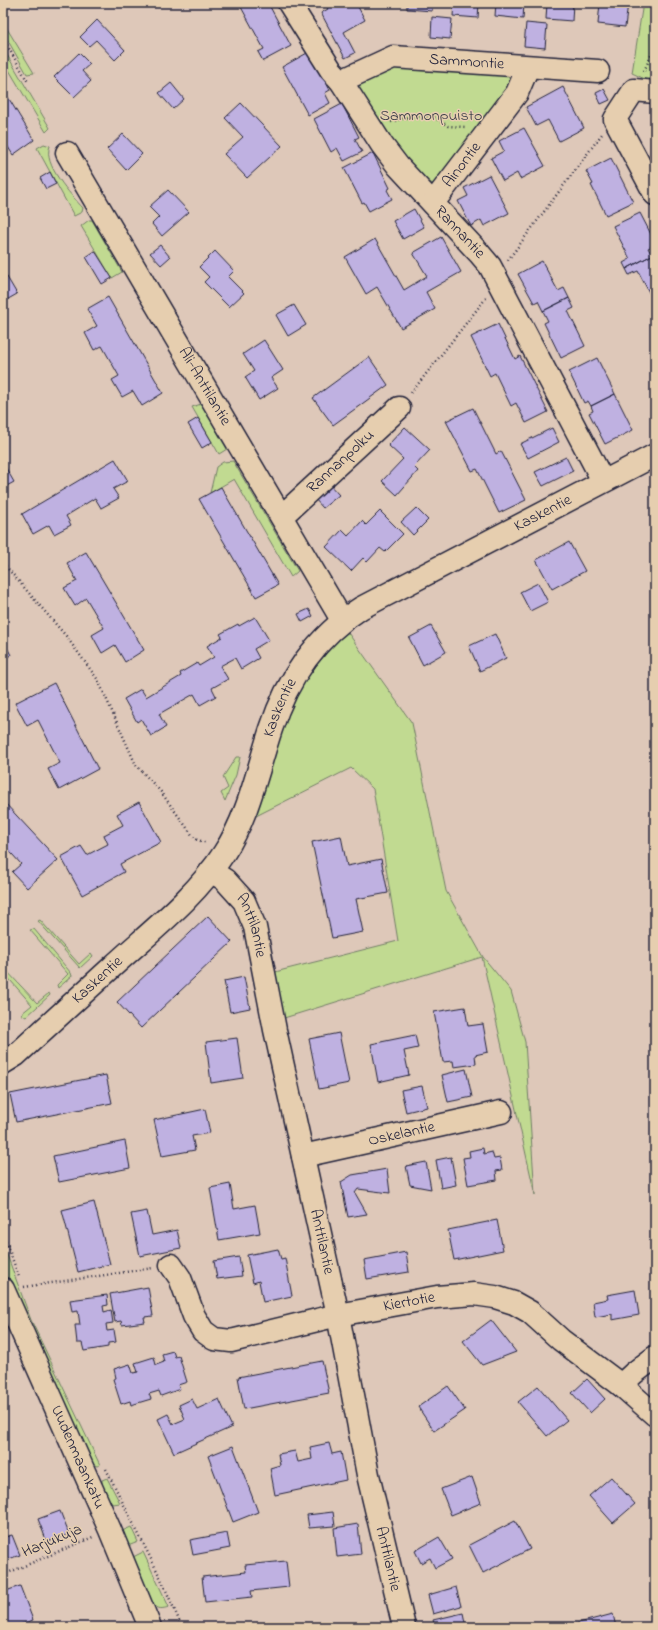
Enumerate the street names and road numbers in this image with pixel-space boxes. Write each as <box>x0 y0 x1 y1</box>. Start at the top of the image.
street label: Sammontie <box>428 47 506 77</box>
street label: Ainontie <box>437 136 488 193</box>
street label: Rannantie <box>429 200 492 265</box>
street label: Ali-Anttilantie <box>172 343 237 431</box>
street label: Rannanpolku <box>301 424 380 499</box>
street label: Kaskentie <box>510 488 577 538</box>
street label: Kaskentie <box>257 673 304 740</box>
street label: Anttilantie <box>230 888 273 960</box>
street label: Kaskentie <box>67 950 129 1010</box>
street label: Oskelantie <box>366 1115 438 1153</box>
street label: Anttilantie <box>303 1207 341 1277</box>
street label: Kiertotie <box>381 1285 438 1319</box>
street label: Uudenmaankatu <box>44 1402 111 1513</box>
street label: Harjukuja <box>18 1518 86 1564</box>
street label: Anttilantie <box>369 1524 407 1595</box>

